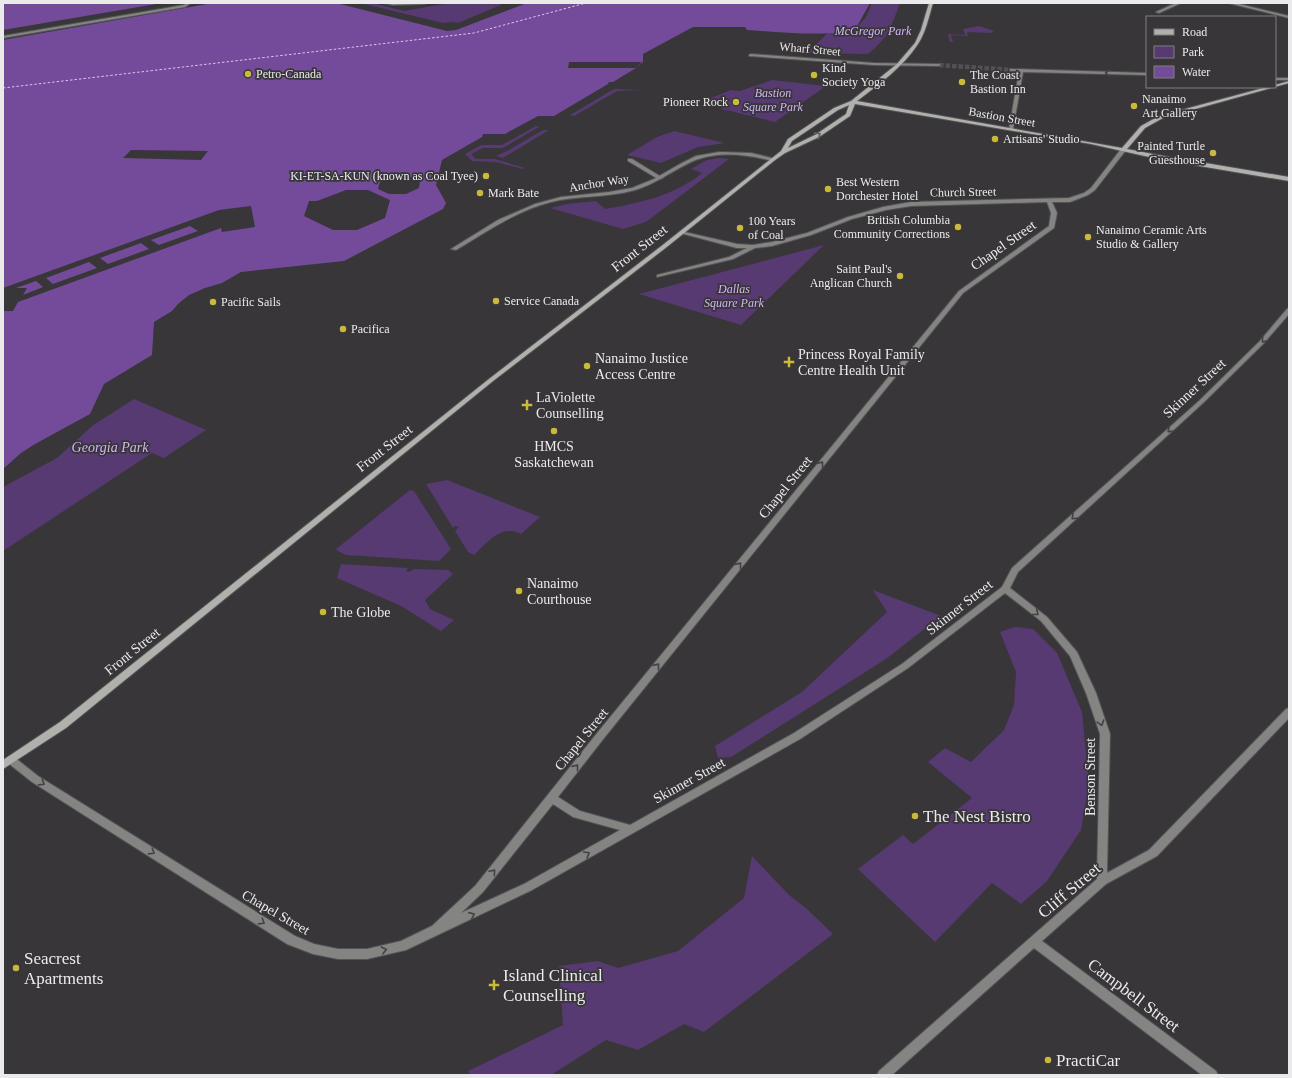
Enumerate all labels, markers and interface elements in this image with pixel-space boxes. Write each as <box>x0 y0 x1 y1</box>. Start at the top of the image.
legend <box>1146 16 1276 88</box>
park label: McGregor Park <box>834 24 912 38</box>
text: Road <box>1182 25 1207 39</box>
street label: Wharf Street <box>779 39 842 59</box>
text: Park <box>1182 45 1204 59</box>
place label: Kind Society Yoga <box>822 61 886 89</box>
text: Water <box>1182 65 1210 79</box>
place label: Petro-Canada <box>256 67 322 81</box>
place label: The Coast Bastion Inn <box>970 68 1026 96</box>
marker: Petro-Canada <box>243 69 253 79</box>
one-way arrow <box>1105 69 1111 77</box>
marker: Kind Society Yoga <box>809 70 819 80</box>
marker: The Coast Bastion Inn <box>957 77 967 87</box>
park label: Bastion Square Park <box>743 86 804 114</box>
place label: Nanaimo Art Gallery <box>1142 92 1197 120</box>
place label: Pioneer Rock <box>663 95 728 109</box>
marker: Pioneer Rock <box>731 97 741 107</box>
marker: Nanaimo Art Gallery <box>1129 101 1139 111</box>
street label: Bastion Street <box>967 104 1037 130</box>
one-way arrow <box>814 132 821 140</box>
place label: Artisans' Studio <box>1003 132 1080 146</box>
marker: Artisans' Studio <box>990 134 1000 144</box>
place label: Painted Turtle Guesthouse <box>1137 139 1205 167</box>
marker: Painted Turtle Guesthouse <box>1208 148 1218 158</box>
place label: KI-ET-SA-KUN (known as Coal Tyee) <box>290 169 478 183</box>
marker: KI-ET-SA-KUN (known as Coal Tyee) <box>481 171 491 181</box>
street label: Anchor Way <box>568 171 630 195</box>
place label: Best Western Dorchester Hotel <box>836 175 919 203</box>
marker: Best Western Dorchester Hotel <box>823 184 833 194</box>
street label: Church Street <box>930 184 997 200</box>
place label: Mark Bate <box>488 186 539 200</box>
marker: Mark Bate <box>475 188 485 198</box>
place label: British Columbia Community Corrections <box>834 213 951 241</box>
place label: 100 Years of Coal <box>748 214 796 242</box>
street label: Chapel Street <box>968 217 1039 273</box>
street label: Front Street <box>608 222 670 275</box>
marker: British Columbia Community Corrections <box>953 222 963 232</box>
marker: 100 Years of Coal <box>735 223 745 233</box>
place label: Nanaimo Ceramic Arts Studio & Gallery <box>1096 223 1207 251</box>
marker: Nanaimo Ceramic Arts Studio & Gallery <box>1083 232 1093 242</box>
place label: Saint Paul's Anglican Church <box>810 262 892 290</box>
marker: Saint Paul's Anglican Church <box>895 271 905 281</box>
park label: Dallas Square Park <box>704 282 765 310</box>
place label: Service Canada <box>504 294 580 308</box>
place label: Pacific Sails <box>221 295 281 309</box>
marker: Service Canada <box>491 296 501 306</box>
marker: Pacific Sails <box>208 297 218 307</box>
place label: Pacifica <box>351 322 390 336</box>
marker: Pacifica <box>338 324 348 334</box>
one-way arrow <box>1261 335 1268 342</box>
place label: Princess Royal Family Centre Health Unit <box>798 347 925 378</box>
place label: Nanaimo Justice Access Centre <box>595 351 688 382</box>
marker: Princess Royal Family Centre Health Unit <box>783 356 795 368</box>
street label: Skinner Street <box>1160 356 1229 421</box>
marker: Nanaimo Justice Access Centre <box>582 361 592 371</box>
place label: LaViolette Counselling <box>536 390 604 421</box>
marker: LaViolette Counselling <box>521 399 533 411</box>
street label: Front Street <box>353 422 415 475</box>
one-way arrow <box>1167 425 1175 433</box>
marker: HMCS Saskatchewan <box>549 426 559 436</box>
place label: HMCS Saskatchewan <box>514 439 594 470</box>
park label: Georgia Park <box>72 440 149 455</box>
street label: Chapel Street <box>756 453 815 521</box>
one-way arrow <box>817 461 824 469</box>
one-way arrow <box>1071 512 1078 519</box>
one-way arrow <box>735 562 742 570</box>
place label: Nanaimo Courthouse <box>527 576 592 607</box>
street label: Skinner Street <box>923 577 995 638</box>
marker: Nanaimo Courthouse <box>514 586 524 596</box>
place label: The Globe <box>331 605 390 620</box>
marker: The Globe <box>318 607 328 617</box>
one-way arrow <box>1031 608 1038 615</box>
street label: Front Street <box>102 625 163 678</box>
one-way arrow <box>653 663 660 670</box>
street label: Chapel Street <box>552 705 611 773</box>
one-way arrow <box>1096 719 1105 726</box>
street label: Benson Street <box>1083 738 1098 816</box>
street label: Skinner Street <box>651 755 728 806</box>
one-way arrow <box>571 765 578 772</box>
one-way arrow <box>38 779 45 786</box>
place label: The Nest Bistro <box>923 807 1031 826</box>
marker: The Nest Bistro <box>910 811 920 821</box>
one-way arrow <box>148 848 155 855</box>
one-way arrow <box>583 851 590 858</box>
street label: Cliff Street <box>1034 859 1105 922</box>
one-way arrow <box>488 869 495 877</box>
street label: Chapel Street <box>239 887 312 938</box>
one-way arrow <box>468 911 475 919</box>
one-way arrow <box>258 917 265 925</box>
one-way arrow <box>381 947 388 955</box>
place label: Seacrest Apartments <box>24 949 103 988</box>
street label: Campbell Street <box>1084 955 1184 1036</box>
marker: Seacrest Apartments <box>11 963 21 973</box>
place label: Island Clinical Counselling <box>503 966 603 1005</box>
marker: Island Clinical Counselling <box>488 979 500 991</box>
place label: PractiCar <box>1056 1051 1121 1070</box>
marker: PractiCar <box>1043 1055 1053 1065</box>

